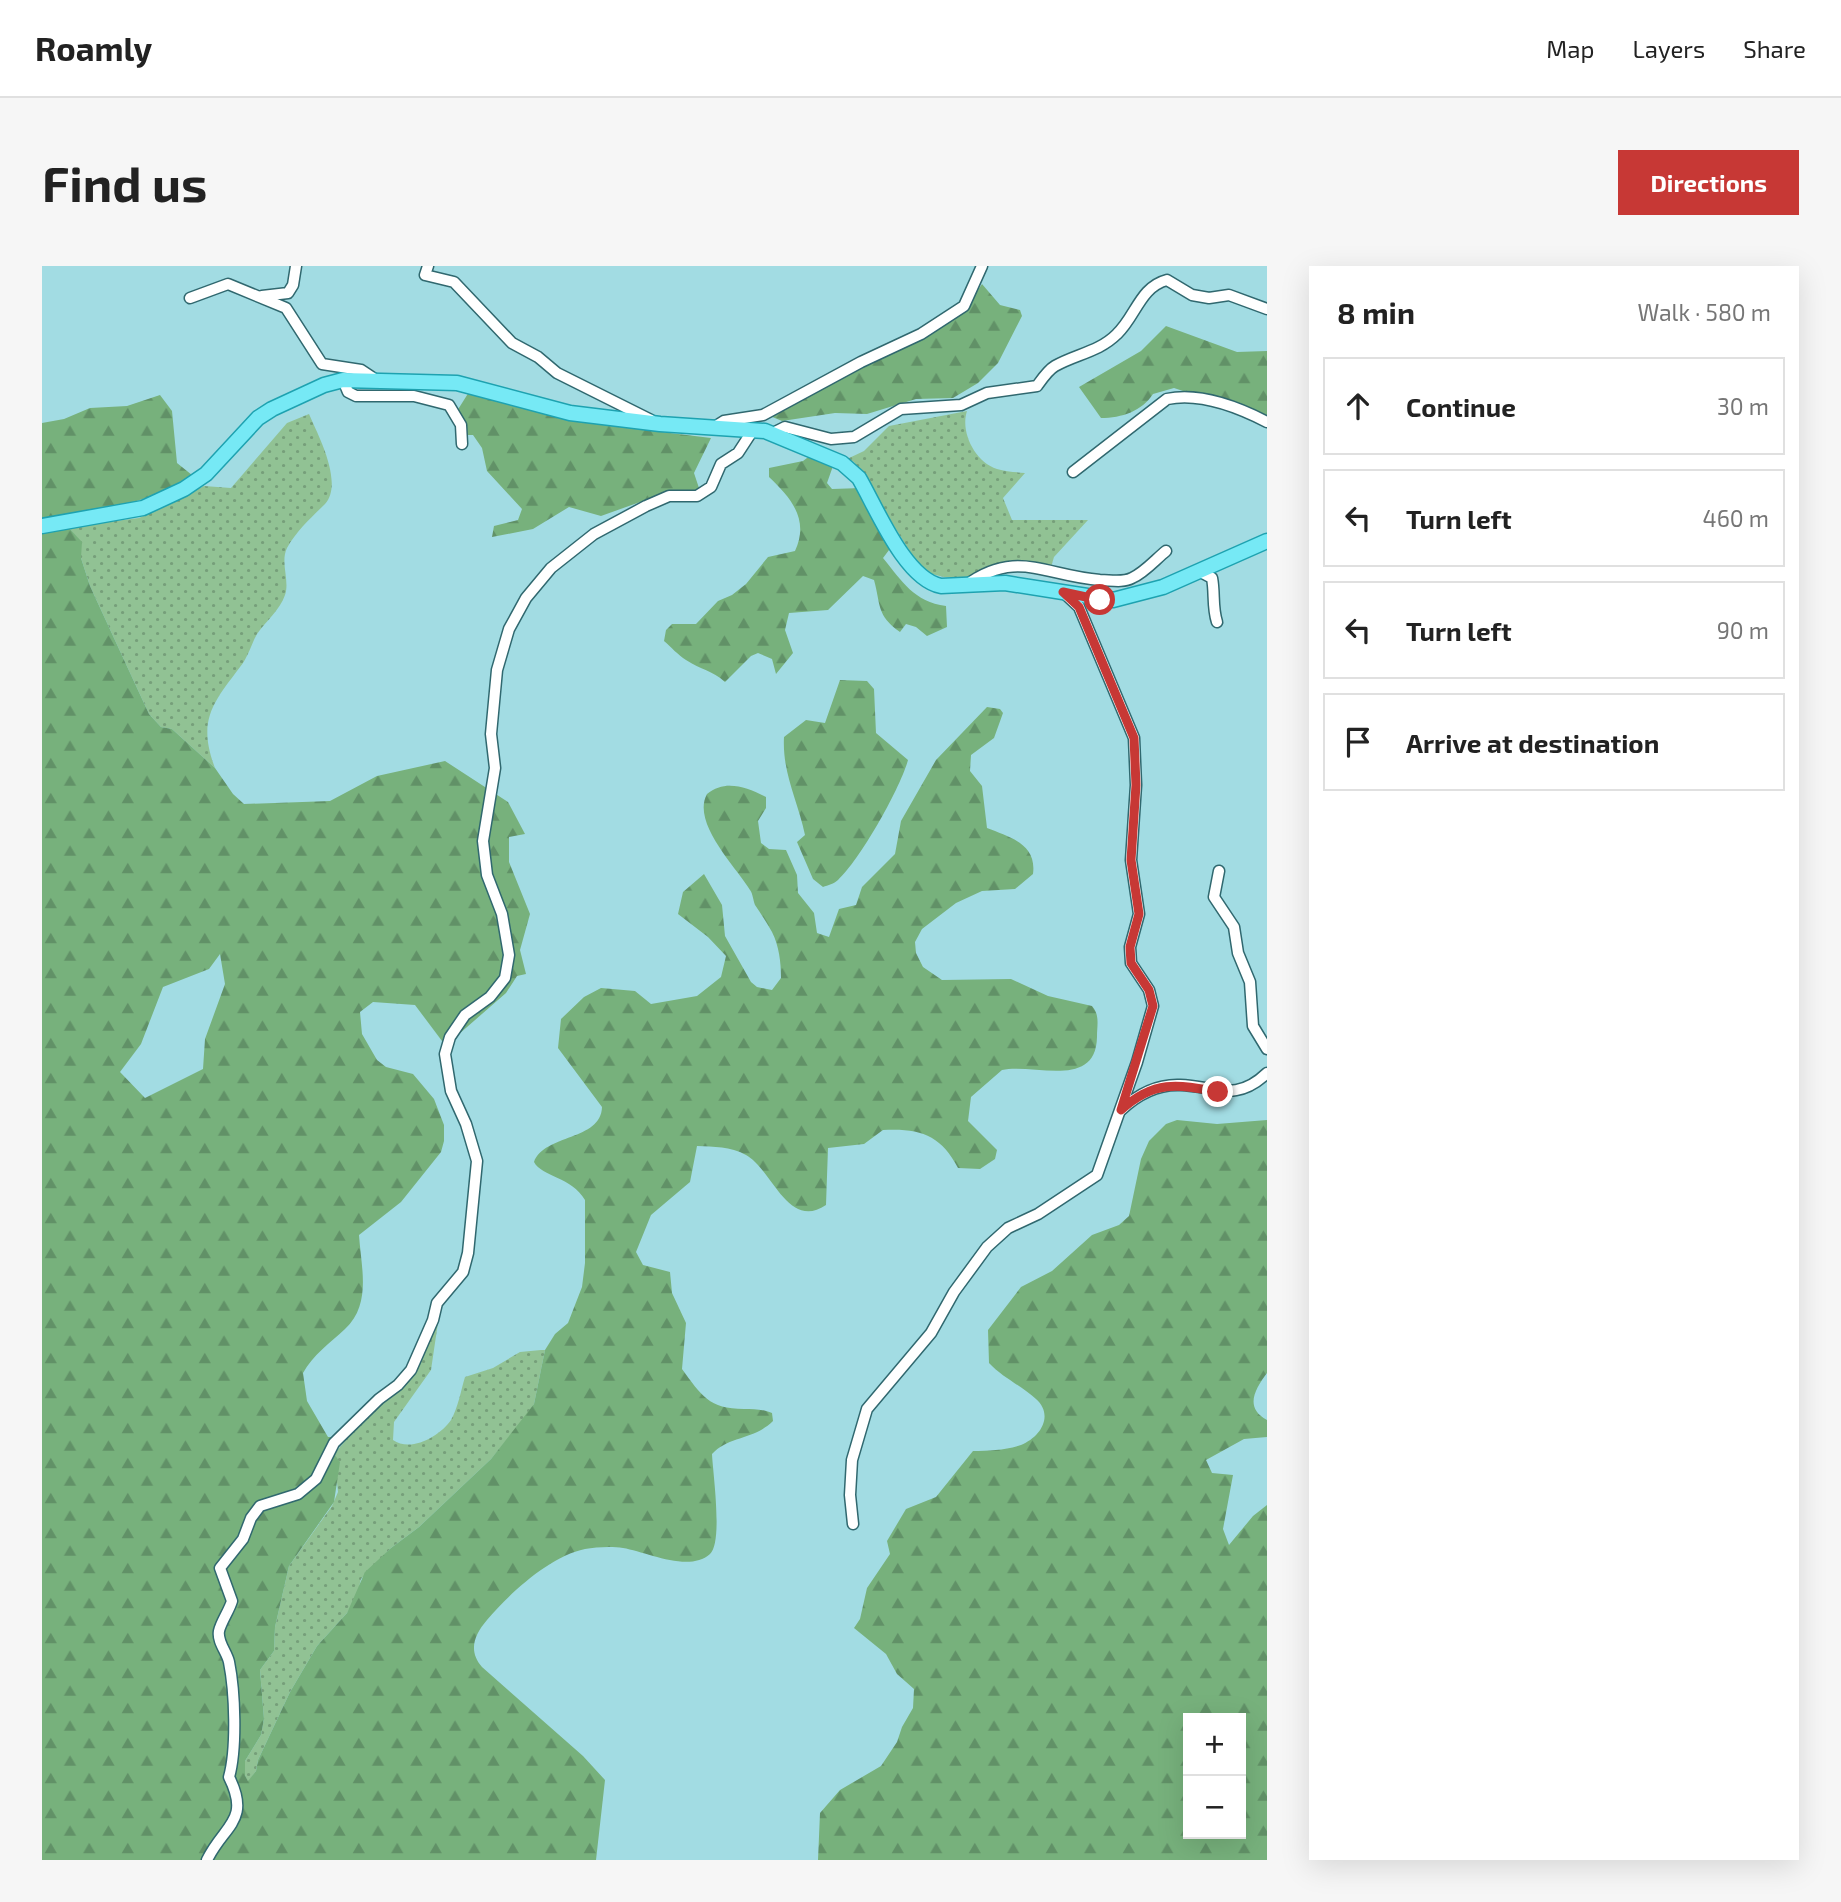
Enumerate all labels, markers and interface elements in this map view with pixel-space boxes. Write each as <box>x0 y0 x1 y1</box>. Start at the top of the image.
text: Roamly <box>35 28 152 68</box>
text: Map <box>1546 34 1594 63</box>
text: Layers <box>1632 34 1705 63</box>
text: Share <box>1743 34 1806 63</box>
button: Directions <box>1618 150 1799 215</box>
text: Find us <box>42 153 207 212</box>
text: 8 min <box>1337 294 1415 330</box>
text: Walk · 580 m <box>1637 298 1771 326</box>
icon: ahead <box>1339 387 1377 425</box>
text: Continue <box>1406 391 1516 422</box>
text: 30 m <box>1717 392 1769 420</box>
icon: left <box>1339 499 1377 537</box>
text: Turn left <box>1406 503 1512 534</box>
text: 460 m <box>1703 504 1769 532</box>
route start <box>1084 584 1115 615</box>
icon: left <box>1339 611 1377 649</box>
text: Turn left <box>1406 615 1512 646</box>
text: 90 m <box>1717 616 1769 644</box>
icon: arrive <box>1339 723 1377 761</box>
text: Arrive at destination <box>1406 727 1659 758</box>
route end <box>1202 1076 1233 1107</box>
map controls <box>1183 1713 1246 1839</box>
button: + <box>1183 1713 1246 1776</box>
button: − <box>1183 1776 1246 1839</box>

